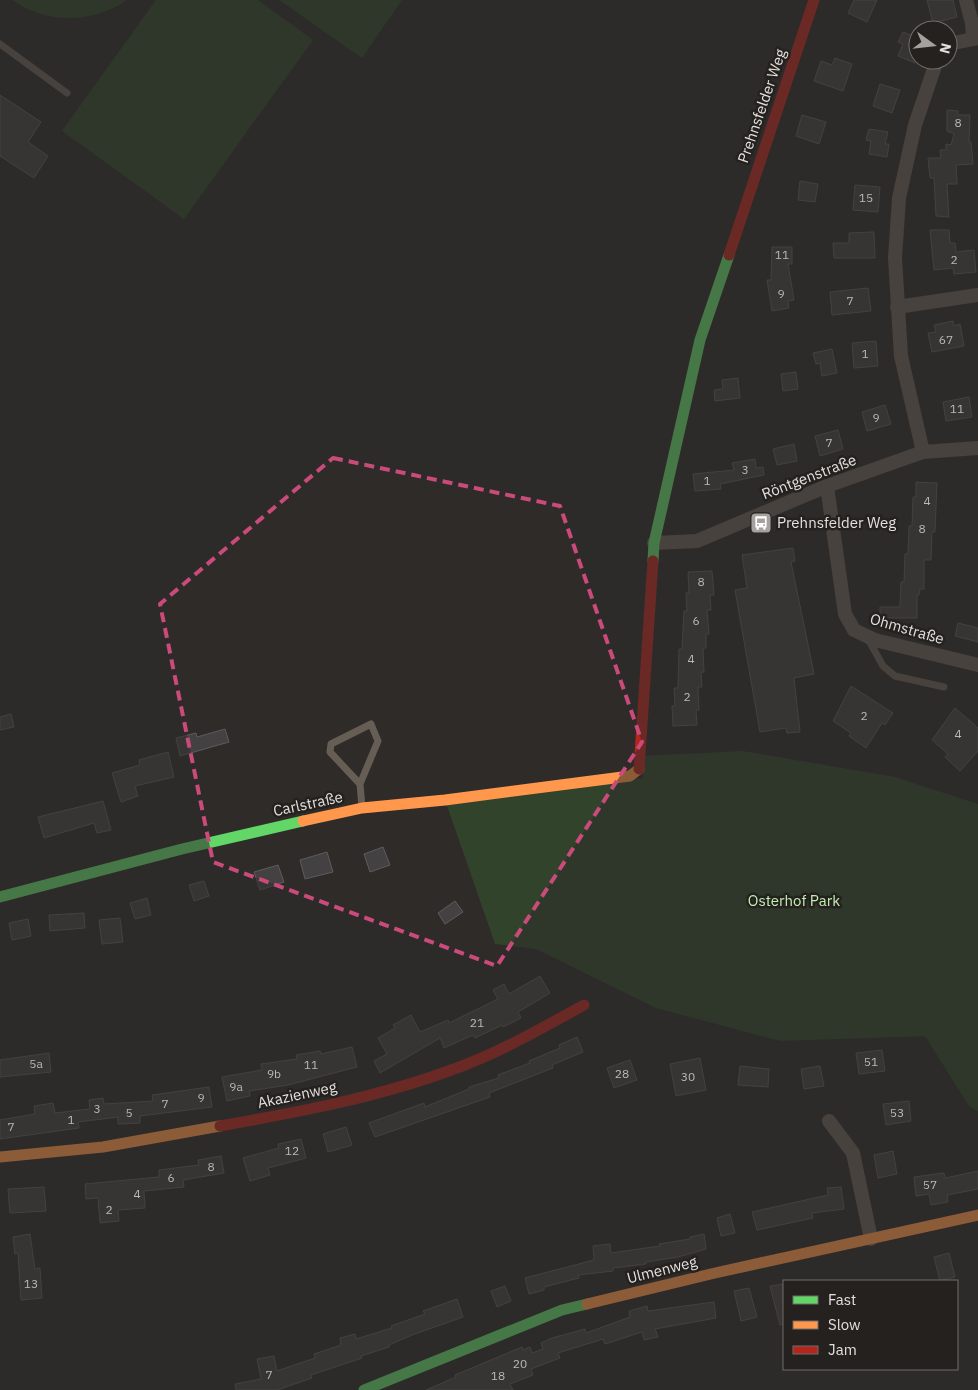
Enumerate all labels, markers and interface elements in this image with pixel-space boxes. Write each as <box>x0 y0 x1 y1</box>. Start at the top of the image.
north arrow <box>908 20 958 70</box>
text: N <box>936 41 956 56</box>
street label: Prehnsfelder Weg <box>733 46 790 165</box>
house number: 8 <box>954 115 962 130</box>
house number: 15 <box>859 190 873 205</box>
house number: 11 <box>775 247 789 262</box>
house number: 2 <box>950 252 958 267</box>
house number: 9 <box>777 286 785 301</box>
house number: 7 <box>846 293 854 308</box>
house number: 67 <box>939 332 953 347</box>
house number: 1 <box>861 346 869 361</box>
house number: 11 <box>950 401 964 416</box>
house number: 9 <box>872 410 880 425</box>
house number: 7 <box>825 435 833 450</box>
street label: Röntgenstraße <box>759 450 859 503</box>
house number: 3 <box>741 462 749 477</box>
house number: 1 <box>703 473 711 488</box>
house number: 4 <box>923 493 931 508</box>
bus stop icon: Prehnsfelder Weg <box>749 511 773 535</box>
place label: Prehnsfelder Weg <box>777 513 896 532</box>
house number: 8 <box>918 521 926 536</box>
house number: 8 <box>697 574 705 589</box>
street label: Ohmstraße <box>868 609 946 648</box>
house number: 6 <box>692 613 700 628</box>
house number: 4 <box>687 651 695 666</box>
house number: 2 <box>683 689 691 704</box>
house number: 2 <box>860 708 868 723</box>
house number: 4 <box>954 726 962 741</box>
street label: Carlstraße <box>271 787 344 820</box>
park label: Osterhof Park <box>748 891 840 910</box>
house number: 21 <box>470 1015 484 1030</box>
house number: 51 <box>864 1054 878 1069</box>
house number: 5a <box>29 1056 43 1071</box>
house number: 11 <box>304 1057 318 1072</box>
house number: 9b <box>267 1066 281 1081</box>
house number: 28 <box>615 1066 629 1081</box>
house number: 30 <box>681 1069 695 1084</box>
street label: Akazienweg <box>256 1077 338 1112</box>
house number: 9a <box>229 1079 243 1094</box>
house number: 9 <box>197 1090 205 1105</box>
house number: 7 <box>161 1096 169 1111</box>
house number: 3 <box>93 1101 101 1116</box>
house number: 5 <box>125 1105 133 1120</box>
house number: 53 <box>890 1105 904 1120</box>
house number: 1 <box>67 1112 75 1127</box>
house number: 7 <box>7 1119 15 1134</box>
house number: 12 <box>285 1143 299 1158</box>
house number: 8 <box>207 1159 215 1174</box>
house number: 6 <box>167 1170 175 1185</box>
house number: 57 <box>923 1177 937 1192</box>
house number: 4 <box>133 1186 141 1201</box>
house number: 2 <box>105 1202 113 1217</box>
street label: Ulmenweg <box>625 1252 699 1287</box>
house number: 13 <box>24 1276 38 1291</box>
legend <box>783 1280 958 1370</box>
text: Fast <box>828 1290 856 1309</box>
text: Slow <box>828 1315 861 1334</box>
text: Jam <box>828 1340 857 1359</box>
house number: 20 <box>513 1356 527 1371</box>
house number: 7 <box>265 1367 273 1382</box>
house number: 18 <box>491 1368 505 1383</box>

